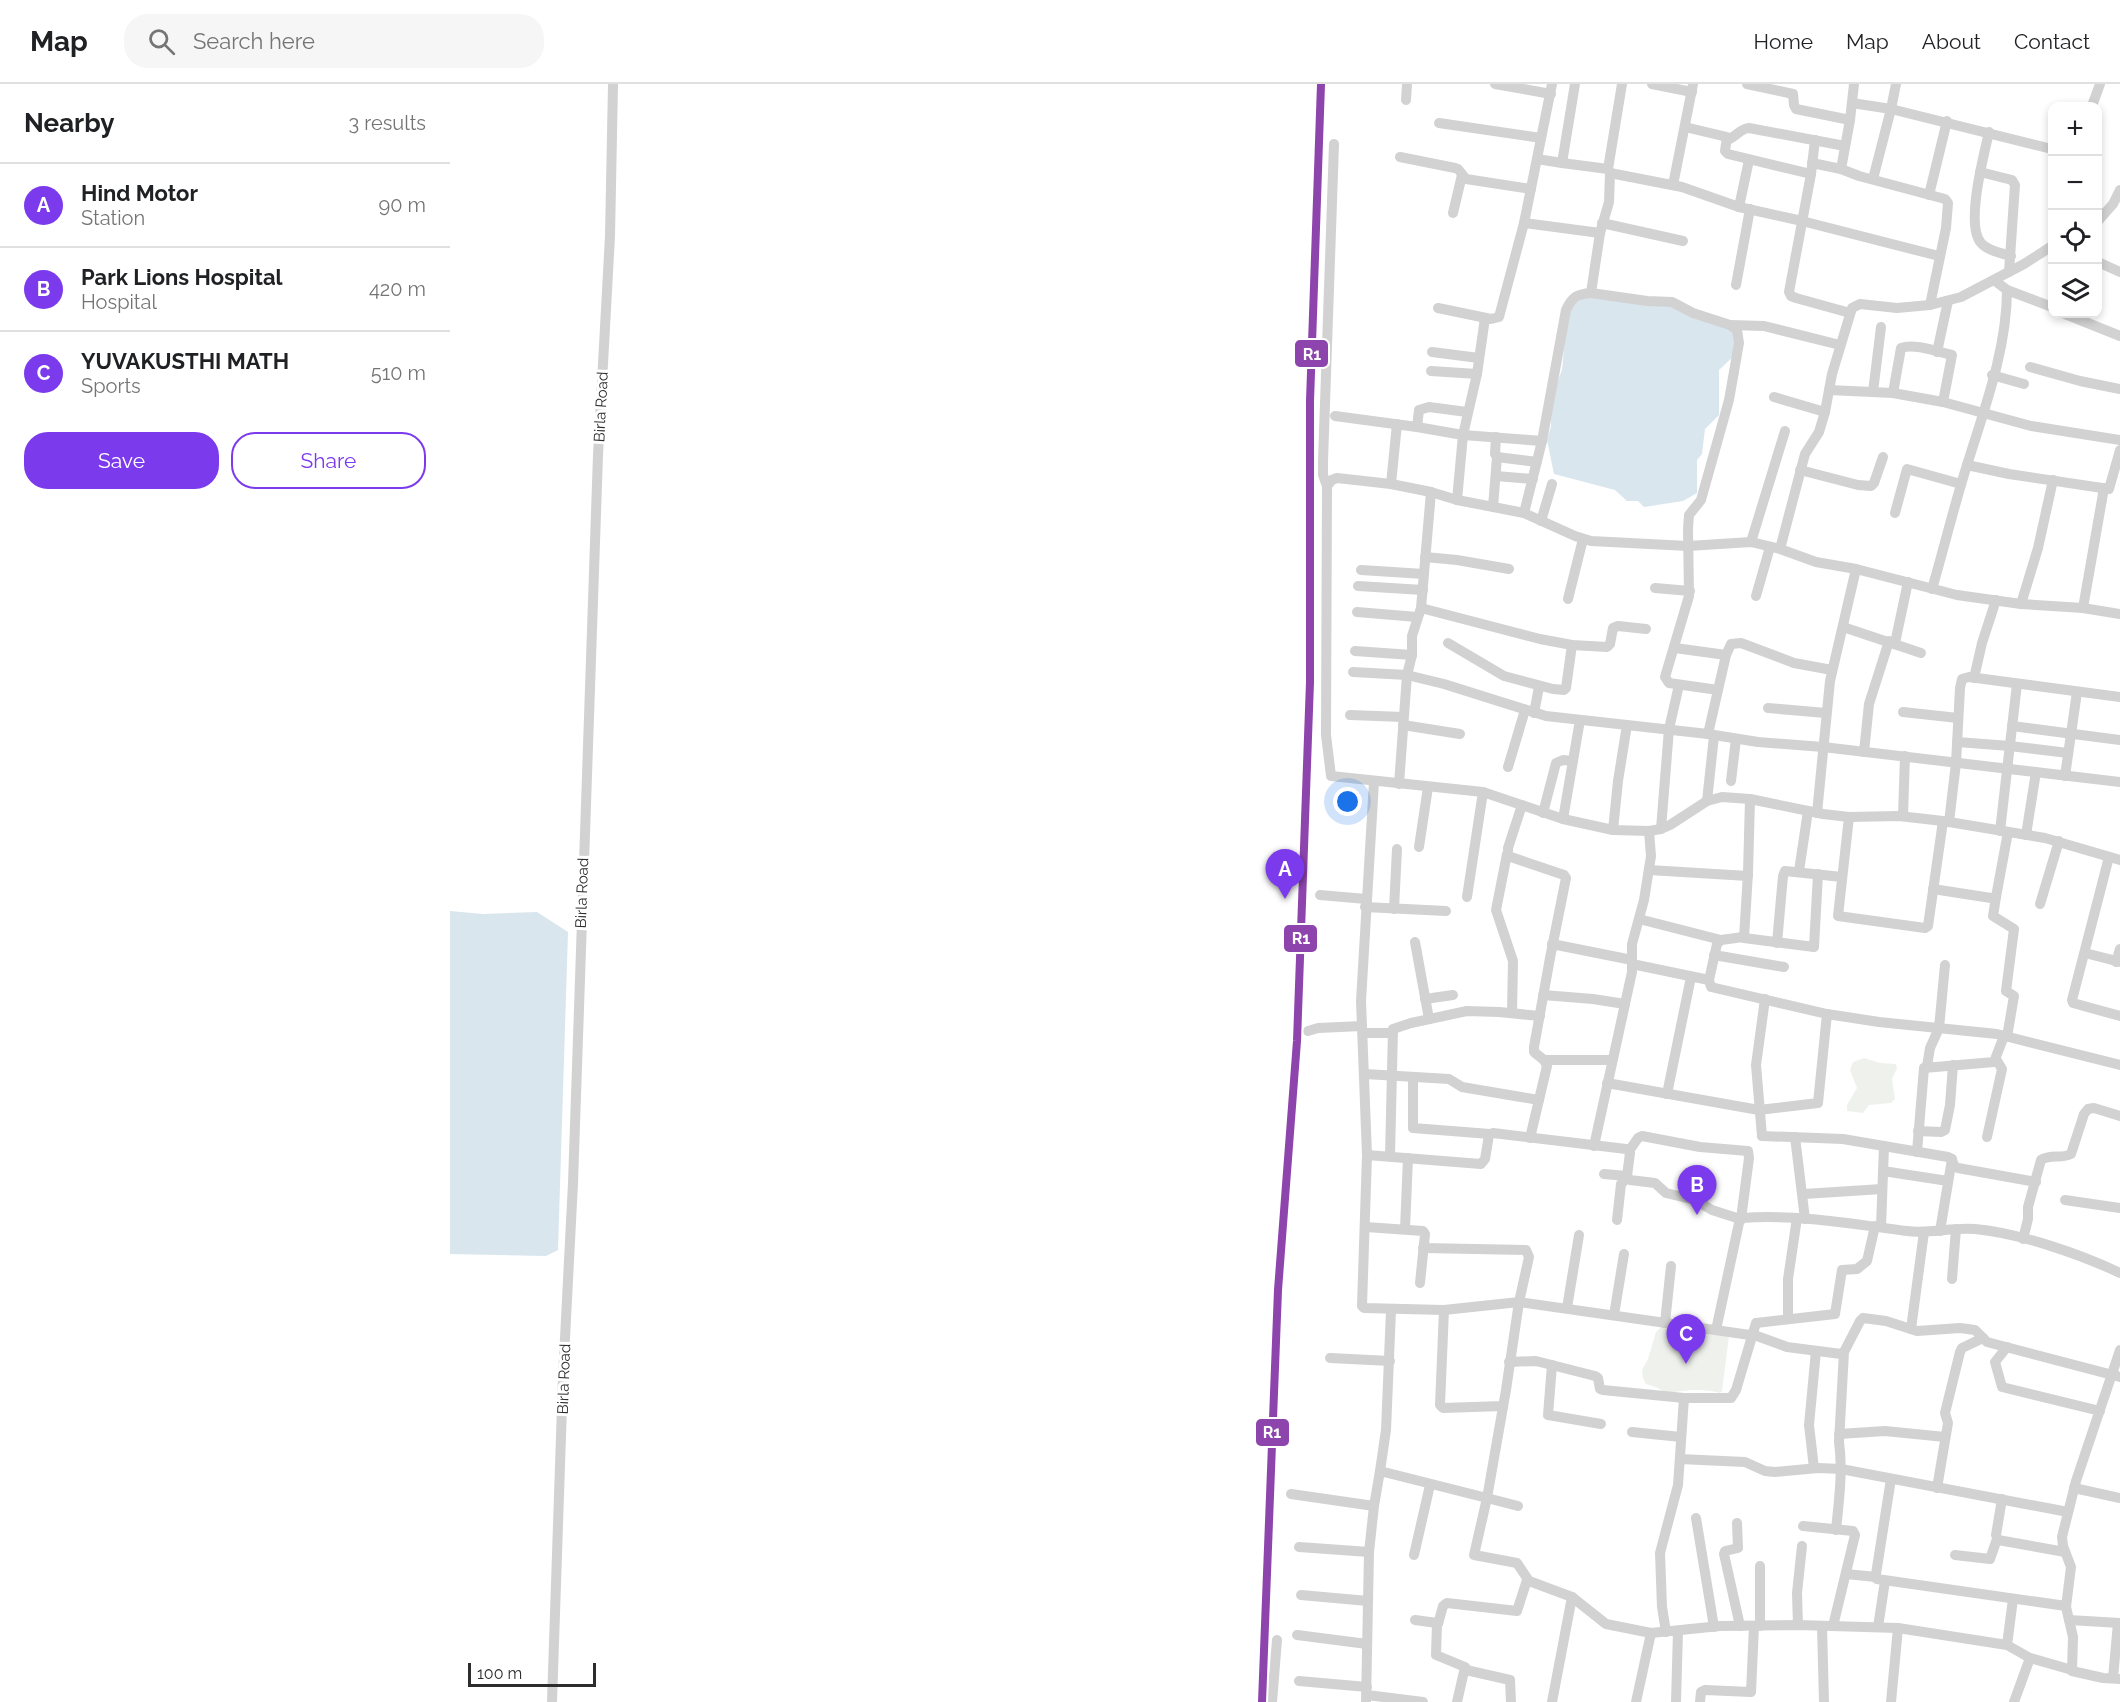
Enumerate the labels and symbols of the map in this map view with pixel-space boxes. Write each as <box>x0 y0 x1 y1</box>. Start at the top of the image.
line badge: R1 <box>1294 339 1329 368</box>
text: R1 <box>1303 345 1321 364</box>
street label: Birla Road <box>590 371 612 443</box>
your location <box>1333 787 1362 816</box>
pin: A <box>1266 850 1304 899</box>
street label: Birla Road <box>572 857 592 929</box>
line badge: R1 <box>1283 924 1318 953</box>
text: R1 <box>1292 929 1310 948</box>
pin: B <box>1678 1166 1716 1215</box>
pin: C <box>1666 1314 1706 1364</box>
street label: Birla Road <box>554 1343 574 1415</box>
line badge: R1 <box>1255 1418 1290 1447</box>
text: R1 <box>1263 1423 1281 1442</box>
scale bar <box>468 1660 596 1688</box>

